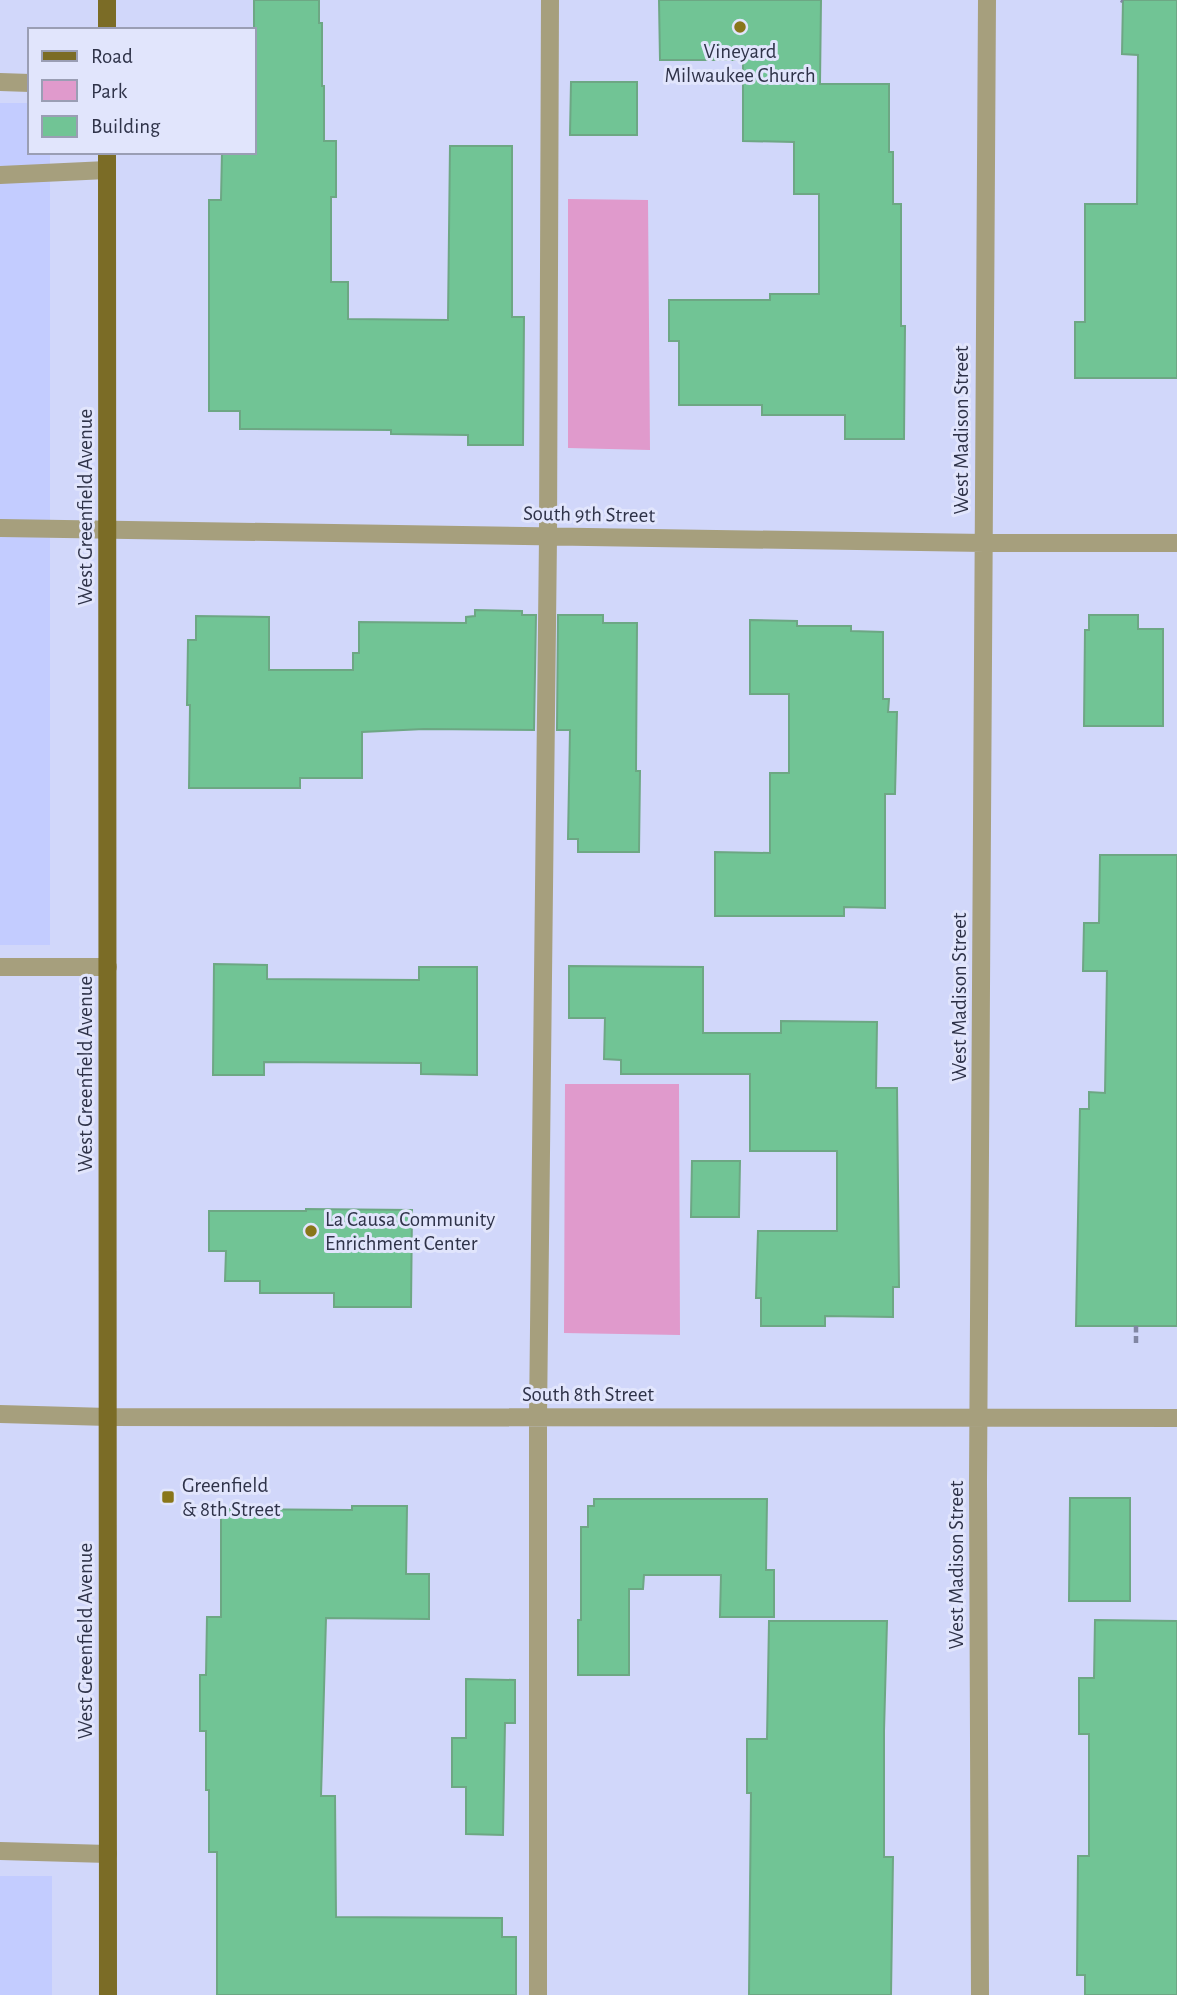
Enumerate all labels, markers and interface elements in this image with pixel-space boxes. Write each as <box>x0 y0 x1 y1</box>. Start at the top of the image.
marker: Vineyard Milwaukee Church <box>732 19 748 35</box>
legend <box>28 28 256 154</box>
place label: Vineyard Milwaukee Church <box>664 41 816 86</box>
text: Road <box>91 46 133 67</box>
text: Park <box>91 81 128 102</box>
text: Building <box>91 116 161 137</box>
street label: West Madison Street <box>951 345 972 515</box>
street label: West Greenfield Avenue <box>75 409 96 605</box>
street label: South 9th Street <box>523 503 655 526</box>
street label: West Madison Street <box>949 912 970 1082</box>
street label: West Greenfield Avenue <box>75 976 96 1172</box>
place label: La Causa Community Enrichment Center <box>325 1209 495 1254</box>
marker: La Causa Community Enrichment Center <box>303 1223 319 1239</box>
street label: South 8th Street <box>522 1384 654 1405</box>
place label: Greenfield & 8th Street <box>182 1475 281 1520</box>
street label: West Madison Street <box>946 1480 967 1650</box>
marker: Greenfield & 8th Street <box>160 1489 176 1505</box>
street label: West Greenfield Avenue <box>75 1543 96 1739</box>

